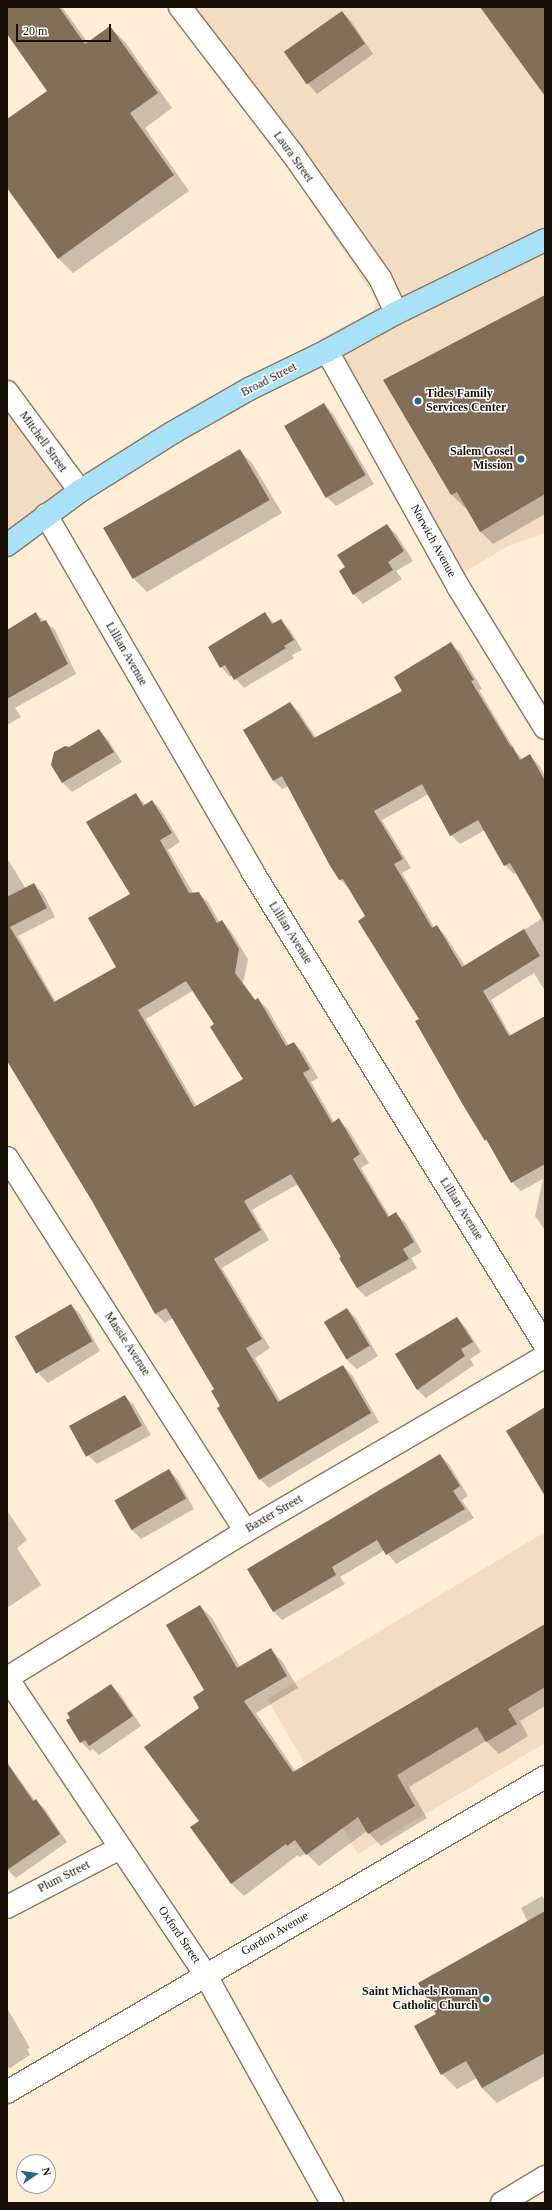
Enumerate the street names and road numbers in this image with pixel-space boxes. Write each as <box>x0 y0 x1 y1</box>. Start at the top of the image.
street label: Laura Street <box>270 129 316 185</box>
street label: Broad Street <box>239 360 299 400</box>
street label: Mitchell Street <box>16 409 70 475</box>
street label: Norwich Avenue <box>407 502 459 580</box>
street label: Lillian Avenue <box>102 619 150 689</box>
street label: Lillian Avenue <box>265 899 315 967</box>
street label: Lillian Avenue <box>436 1175 486 1243</box>
street label: Massie Avenue <box>101 1309 153 1379</box>
street label: Baxter Street <box>243 1492 305 1536</box>
street label: Plum Street <box>36 1858 92 1896</box>
street label: Oxford Street <box>155 1904 203 1966</box>
street label: Gordon Avenue <box>238 1909 312 1959</box>

